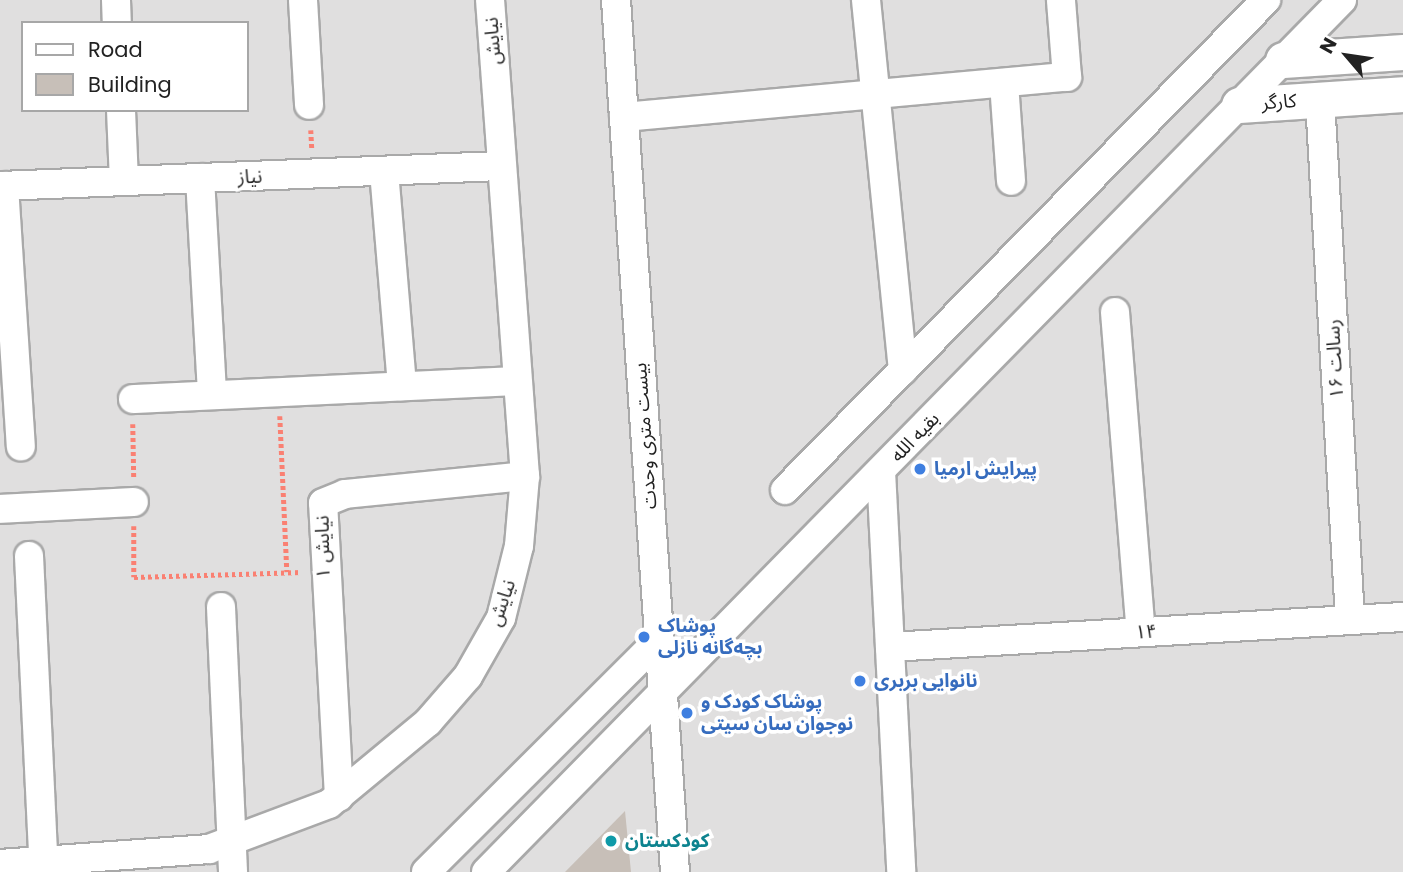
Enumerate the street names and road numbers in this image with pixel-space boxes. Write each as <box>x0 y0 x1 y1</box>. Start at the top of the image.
street label: نیایش <box>480 17 506 65</box>
street label: کارگر <box>1261 89 1297 115</box>
street label: نیاز <box>237 165 263 189</box>
street label: رسالت ۱۶ <box>1322 319 1348 399</box>
street label: بیست متری وحدت <box>629 362 661 510</box>
street label: بقیه الله <box>886 407 944 467</box>
street label: نیایش ۱ <box>311 515 335 579</box>
street label: نیایش <box>483 577 521 629</box>
street label: ۱۴ <box>1135 620 1157 644</box>

